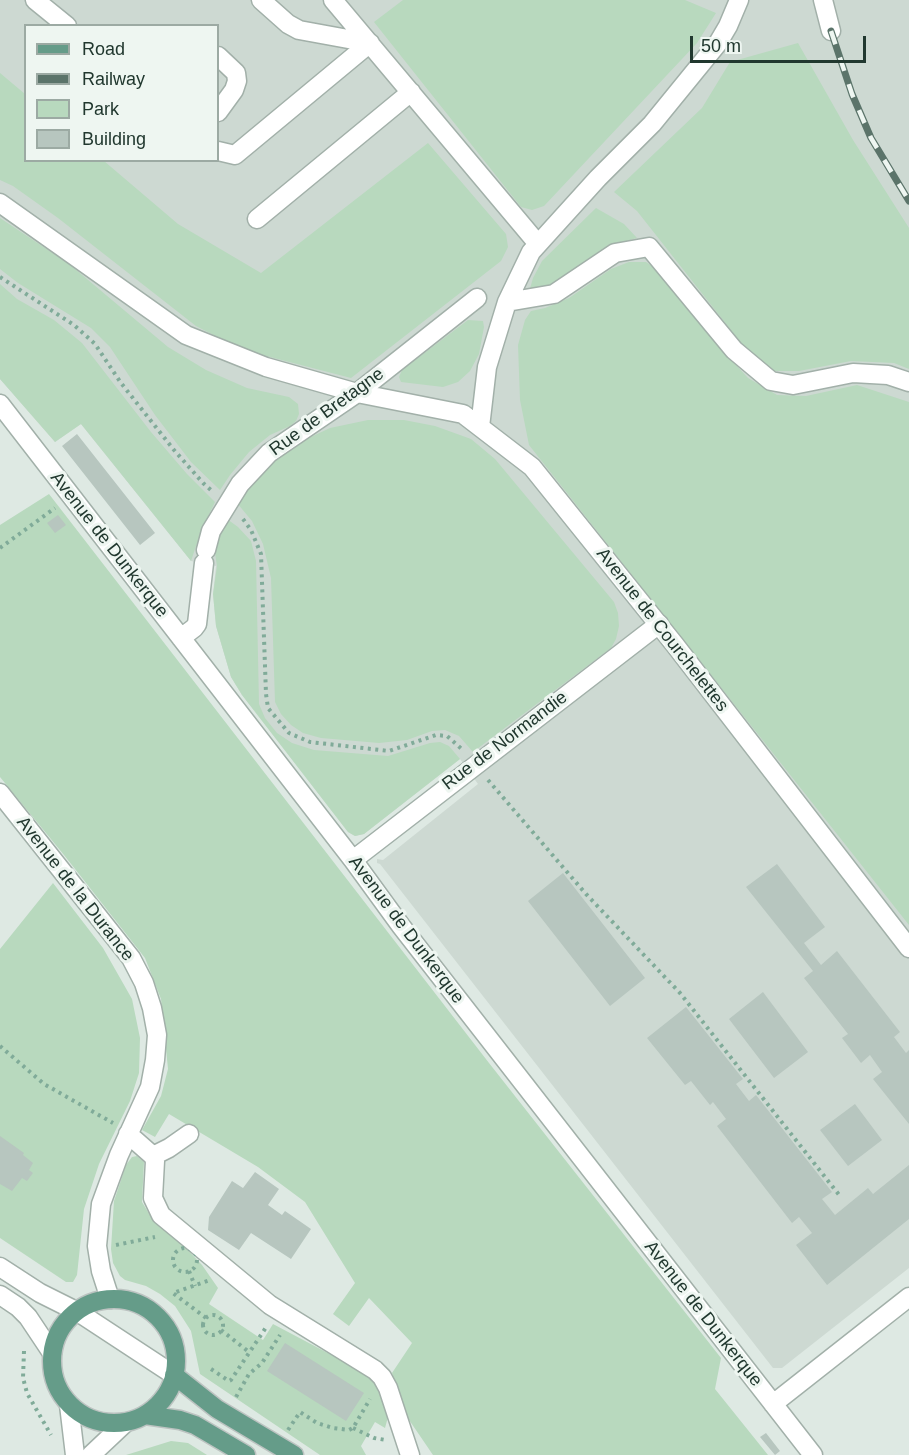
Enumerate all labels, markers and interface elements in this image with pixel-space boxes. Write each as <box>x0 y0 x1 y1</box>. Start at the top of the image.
legend <box>24 24 219 162</box>
scale bar <box>693 24 868 62</box>
text: 50 m <box>701 36 741 56</box>
text: Road <box>82 39 125 59</box>
text: Railway <box>82 69 145 89</box>
text: Park <box>82 99 119 119</box>
text: Building <box>82 129 146 149</box>
street label: Rue de Bretagne <box>266 363 388 461</box>
street label: Avenue de Dunkerque <box>45 468 173 622</box>
street label: Avenue de Courchelettes <box>591 544 733 716</box>
street label: Rue de Normandie <box>438 687 572 795</box>
street label: Avenue de la Durance <box>12 812 138 966</box>
street label: Avenue de Dunkerque <box>344 852 468 1008</box>
street label: Avenue de Dunkerque <box>639 1237 767 1391</box>

